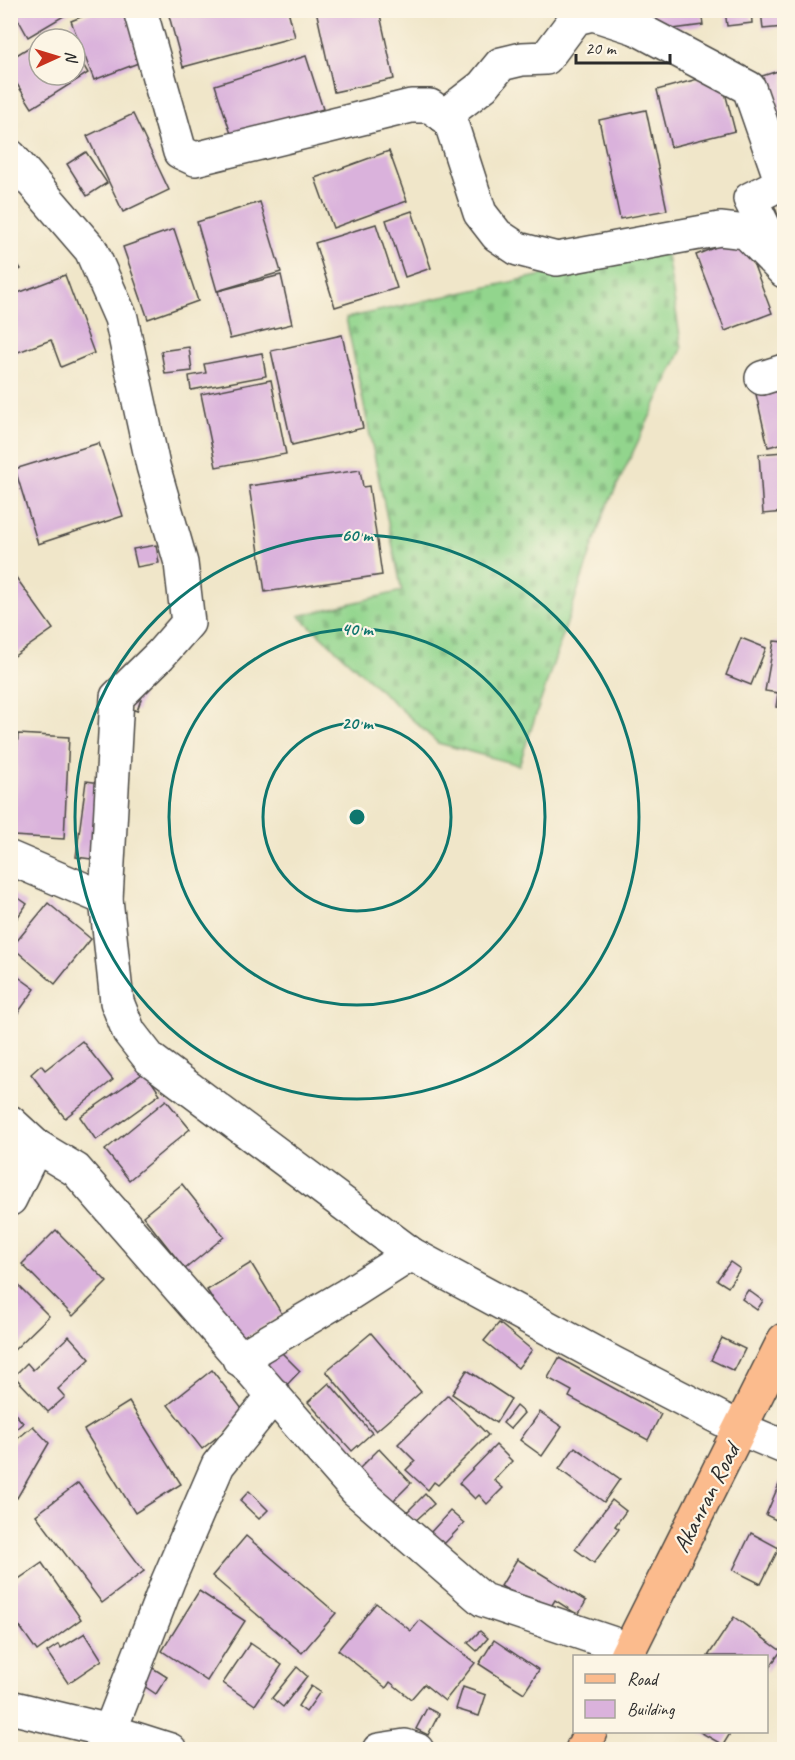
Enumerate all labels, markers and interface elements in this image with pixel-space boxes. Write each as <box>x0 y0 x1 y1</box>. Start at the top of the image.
north arrow <box>27 27 87 87</box>
scale bar <box>576 27 670 65</box>
text: 20 m <box>585 37 618 59</box>
text: N <box>61 50 82 65</box>
text: 60 m <box>341 524 374 546</box>
text: 40 m <box>342 618 374 640</box>
text: 20 m <box>342 712 374 734</box>
centre of rings <box>347 807 367 827</box>
street label: Akanran Road <box>666 1435 748 1557</box>
legend <box>573 1655 768 1733</box>
text: Road <box>627 1668 660 1690</box>
text: Building <box>627 1698 676 1720</box>

